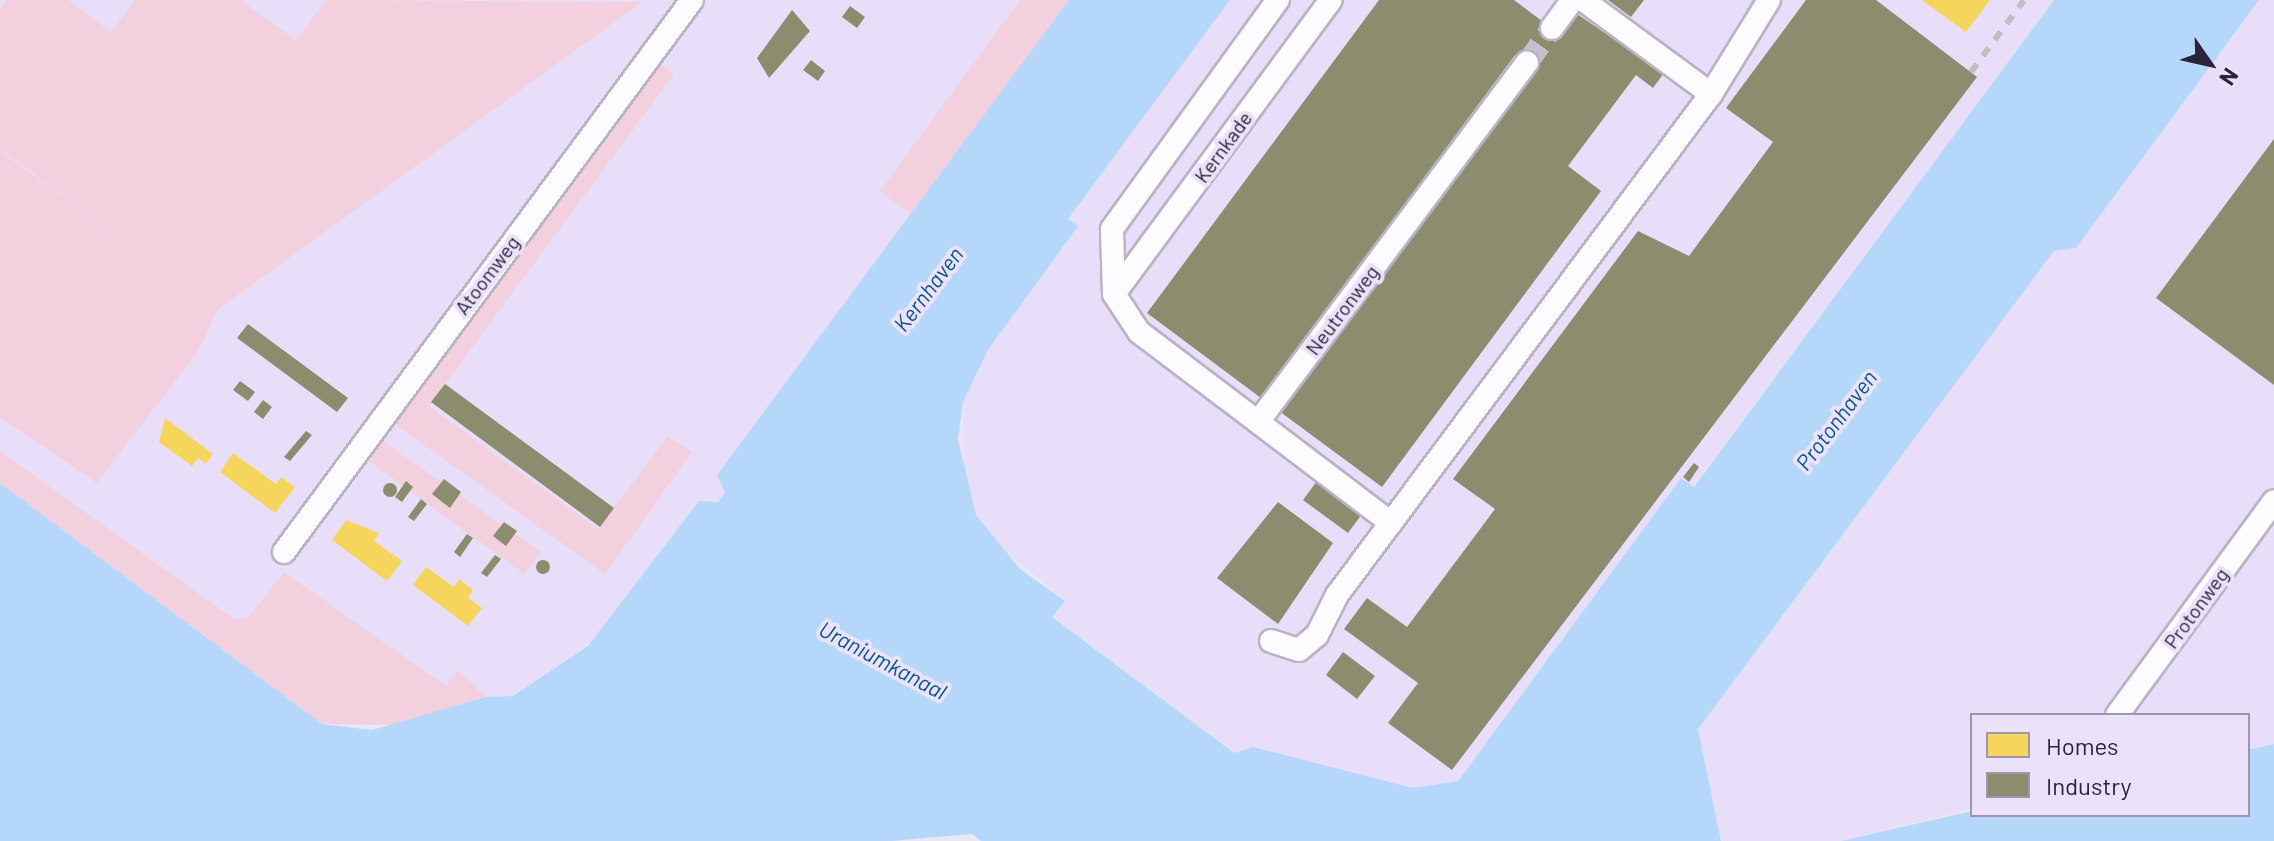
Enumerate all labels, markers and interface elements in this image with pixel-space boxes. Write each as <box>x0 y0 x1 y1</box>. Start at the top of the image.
north arrow <box>2170 24 2250 104</box>
text: N <box>2215 64 2245 91</box>
street label: Kernkade <box>1189 107 1257 187</box>
street label: Atoomweg <box>450 231 524 319</box>
water label: Kernhaven <box>888 241 968 337</box>
street label: Neutronweg <box>1300 260 1384 360</box>
water label: Protonhaven <box>1790 365 1882 475</box>
street label: Protonweg <box>2159 563 2233 653</box>
water label: Uraniumkanaal <box>815 615 951 705</box>
legend <box>1970 713 2250 817</box>
text: Homes <box>2046 731 2119 760</box>
text: Industry <box>2046 771 2132 800</box>

